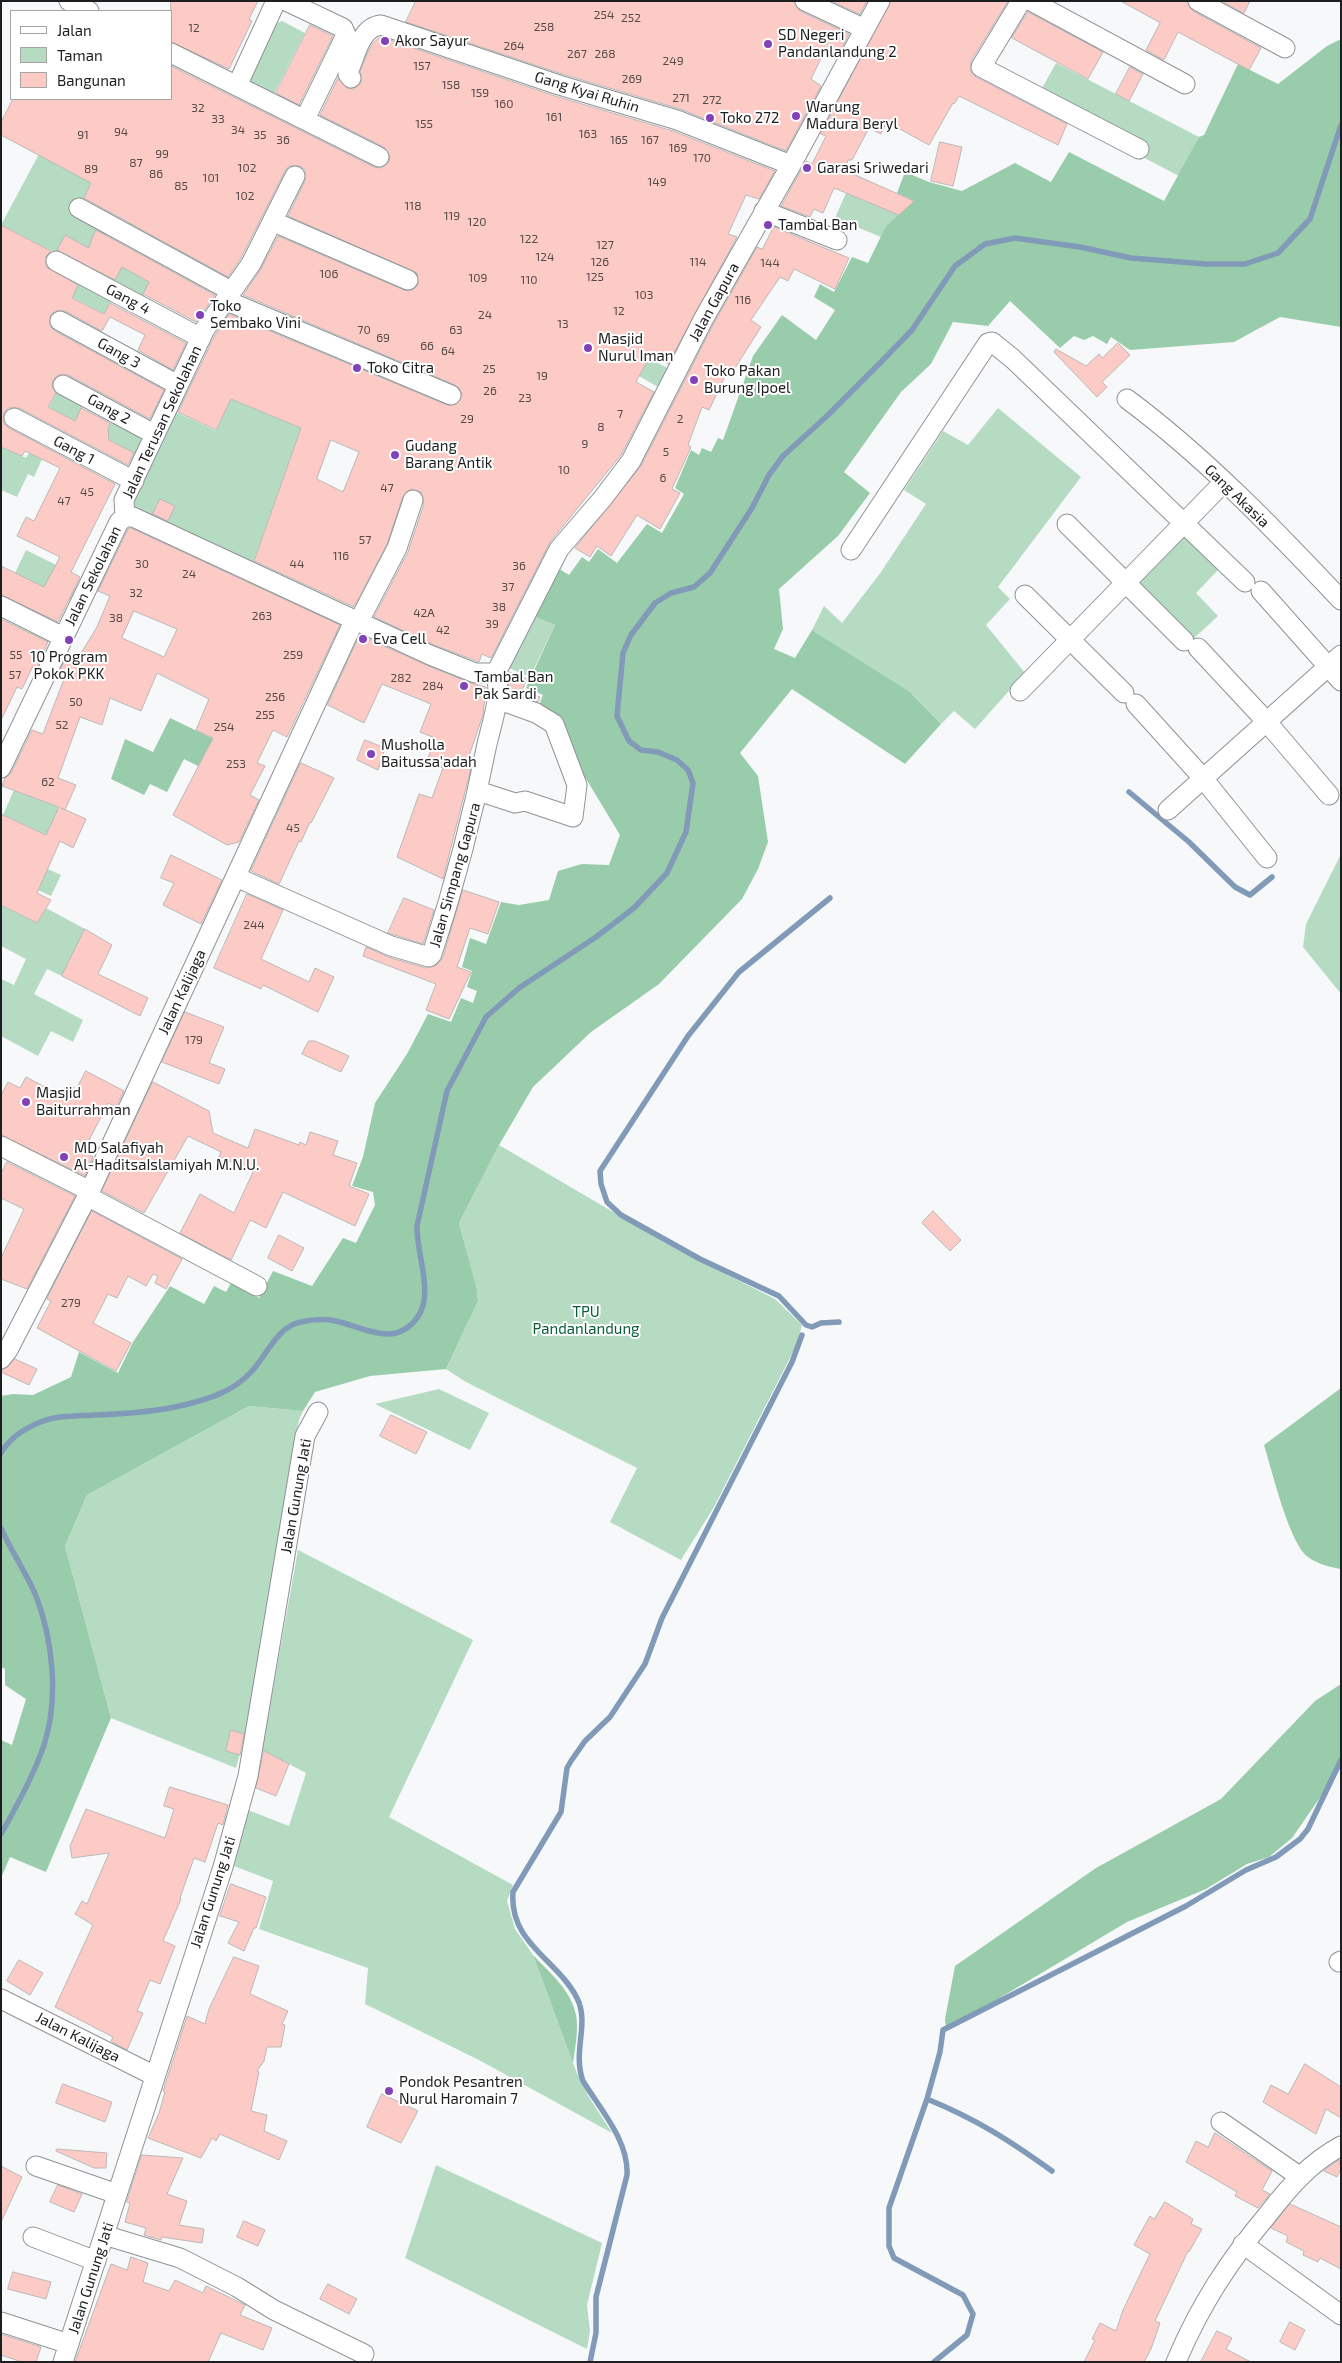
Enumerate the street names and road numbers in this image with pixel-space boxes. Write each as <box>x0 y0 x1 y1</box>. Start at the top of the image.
street label: Gang Kyai Ruhin <box>532 68 642 116</box>
street label: Jalan Gapura <box>685 259 743 345</box>
street label: Gang 4 <box>103 280 153 318</box>
street label: Gang 3 <box>94 334 144 372</box>
street label: Jalan Terusan Sekolahan <box>119 343 205 501</box>
street label: Gang 2 <box>84 390 134 428</box>
street label: Gang 1 <box>50 432 98 468</box>
street label: Gang Akasia <box>1201 461 1273 531</box>
street label: Jalan Sekolahan <box>61 523 125 629</box>
street label: Jalan Simpang Gapura <box>426 800 484 950</box>
street label: Jalan Kalijaga <box>154 947 210 1037</box>
street label: Jalan Gunung Jati <box>277 1437 315 1555</box>
street label: Jalan Gunung Jati <box>186 1834 240 1950</box>
street label: Jalan Kalijaga <box>33 2008 123 2066</box>
street label: Jalan Gunung Jati <box>64 2220 118 2336</box>

